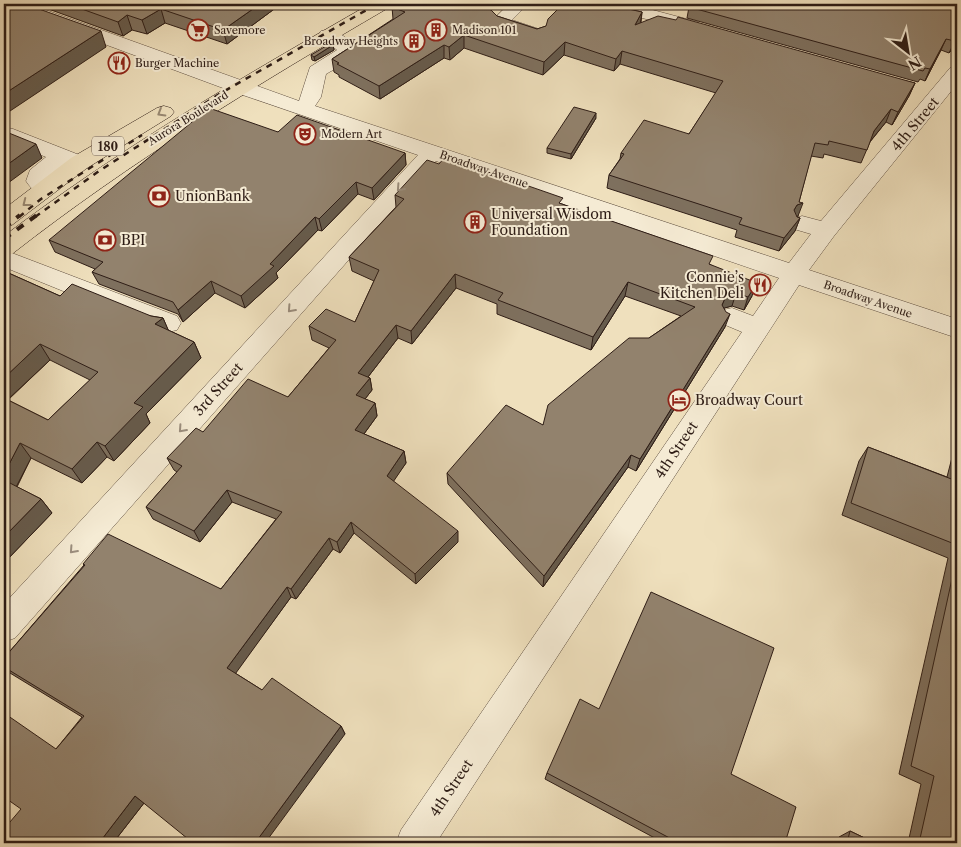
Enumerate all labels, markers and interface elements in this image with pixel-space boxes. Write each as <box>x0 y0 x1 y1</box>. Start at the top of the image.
supermarket icon: Savemore <box>186 18 210 42</box>
building icon: Madison 101 <box>424 18 448 42</box>
place label: Savemore <box>214 23 266 37</box>
place label: Madison 101 <box>452 23 517 37</box>
north arrow <box>884 28 934 78</box>
building icon: Broadway Heights <box>402 29 426 53</box>
place label: Broadway Heights <box>304 34 398 48</box>
restaurant icon: Burger Machine <box>107 51 131 75</box>
text: N <box>905 52 925 74</box>
place label: Burger Machine <box>135 56 219 70</box>
street label: Aurora Boulevard <box>144 87 231 149</box>
street label: 4th Street <box>887 93 943 155</box>
one-way arrow <box>158 107 167 117</box>
theatre icon: Modern Art <box>293 122 317 146</box>
place label: Modern Art <box>321 127 382 141</box>
road number: 180 <box>92 136 124 156</box>
street label: Broadway Avenue <box>438 147 530 191</box>
one-way arrow <box>397 183 406 192</box>
bank icon: UnionBank <box>147 184 171 208</box>
place label: UnionBank <box>175 187 251 205</box>
one-way arrow <box>22 197 31 206</box>
place label: Universal Wisdom Foundation <box>491 205 612 239</box>
building icon: Universal Wisdom Foundation <box>463 210 487 234</box>
bank icon: BPI <box>93 228 117 252</box>
place label: BPI <box>121 231 145 249</box>
place label: Connie’s Kitchen Deli <box>660 268 744 302</box>
restaurant icon: Connie’s Kitchen Deli <box>748 273 772 297</box>
street label: Broadway Avenue <box>822 277 914 321</box>
one-way arrow <box>288 303 297 312</box>
street label: 3rd Street <box>189 359 247 419</box>
hotel icon: Broadway Court <box>667 388 691 412</box>
place label: Broadway Court <box>695 391 803 409</box>
street label: 4th Street <box>650 418 702 482</box>
one-way arrow <box>179 424 188 433</box>
one-way arrow <box>70 544 79 553</box>
street label: 4th Street <box>425 756 477 820</box>

